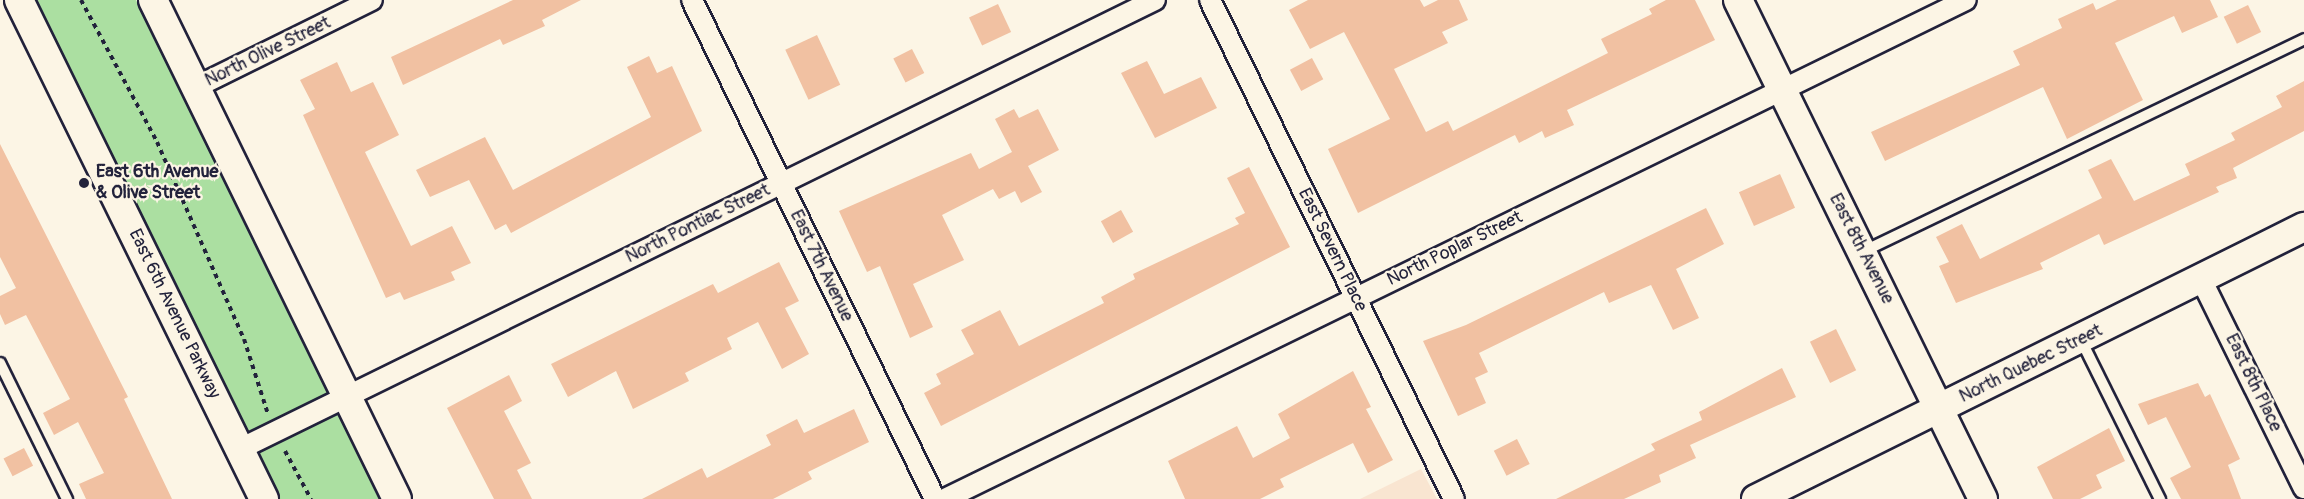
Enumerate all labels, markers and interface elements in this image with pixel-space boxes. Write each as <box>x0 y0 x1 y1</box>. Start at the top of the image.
street label: North Olive Street <box>202 12 334 92</box>
place label: East 6th Avenue & Olive Street <box>96 162 218 204</box>
marker: East 6th Avenue & Olive Street <box>77 176 91 190</box>
street label: North Pontiac Street <box>622 180 774 268</box>
street label: East Severn Place <box>1293 185 1371 315</box>
street label: East 8th Avenue <box>1824 190 1898 308</box>
street label: East 7th Avenue <box>785 207 857 325</box>
street label: North Poplar Street <box>1384 207 1526 291</box>
street label: East 6th Avenue Parkway <box>124 226 224 402</box>
street label: North Quebec Street <box>1956 320 2106 408</box>
street label: East 8th Place <box>2220 331 2286 435</box>

